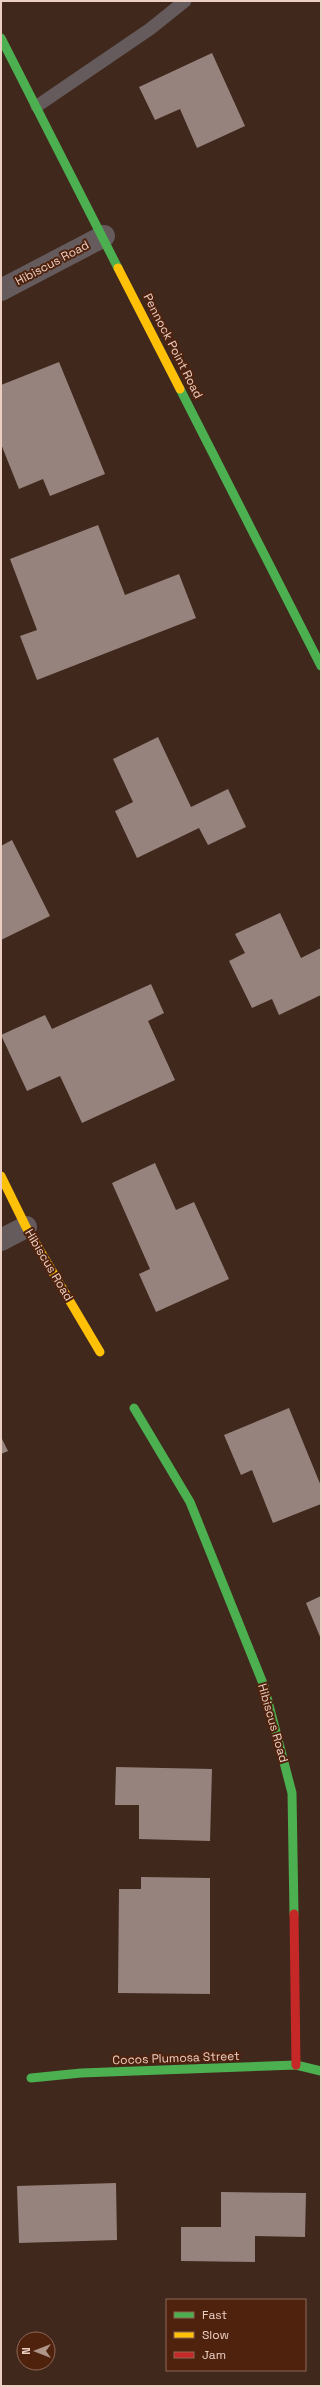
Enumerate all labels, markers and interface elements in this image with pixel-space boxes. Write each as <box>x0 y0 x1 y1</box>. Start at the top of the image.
street label: Hibiscus Road <box>12 237 92 289</box>
street label: Pennock Point Road <box>140 291 206 401</box>
street label: Hibiscus Road <box>21 1226 77 1304</box>
street label: Hibiscus Road <box>254 1682 292 1764</box>
street label: Cocos Plumosa Street <box>112 2048 240 2068</box>
legend <box>166 2299 306 2371</box>
text: Fast <box>202 2307 227 2323</box>
text: Slow <box>202 2327 229 2343</box>
north arrow <box>16 2331 56 2371</box>
text: N <box>19 2347 33 2355</box>
text: Jam <box>202 2347 226 2363</box>

